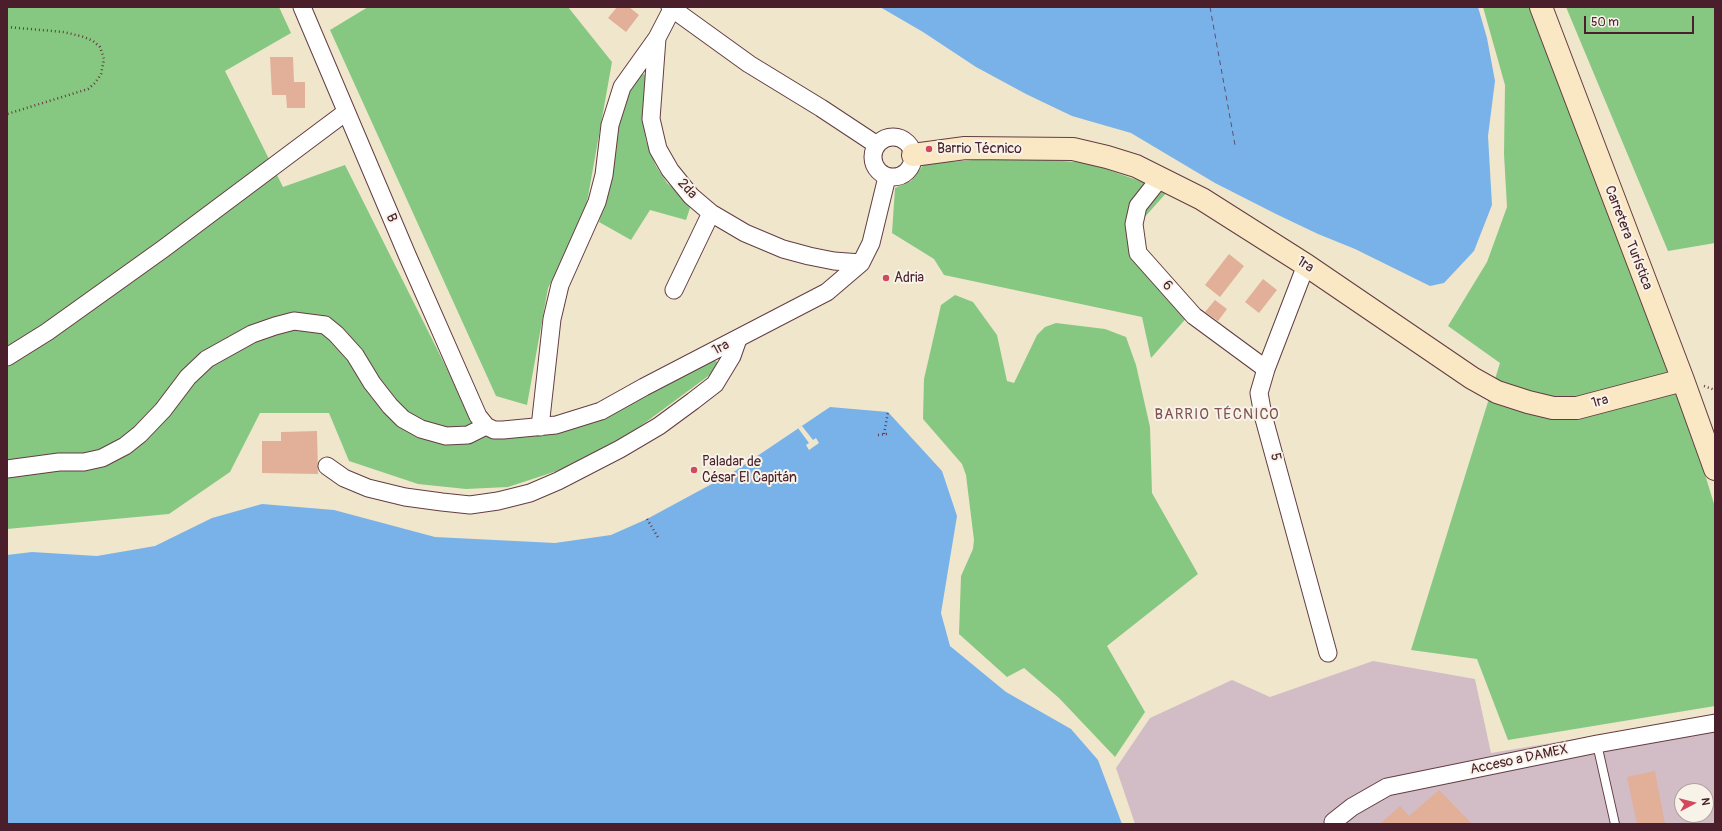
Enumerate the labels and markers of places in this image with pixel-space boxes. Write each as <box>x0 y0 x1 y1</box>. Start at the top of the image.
place label: Barrio Técnico <box>937 141 1022 157</box>
marker: Barrio Técnico <box>924 144 934 154</box>
place label: Adria <box>894 270 924 286</box>
marker: Adria <box>881 273 891 283</box>
place label: Paladar de César El Capitán <box>702 454 797 486</box>
marker: Paladar de César El Capitán <box>689 465 699 475</box>

